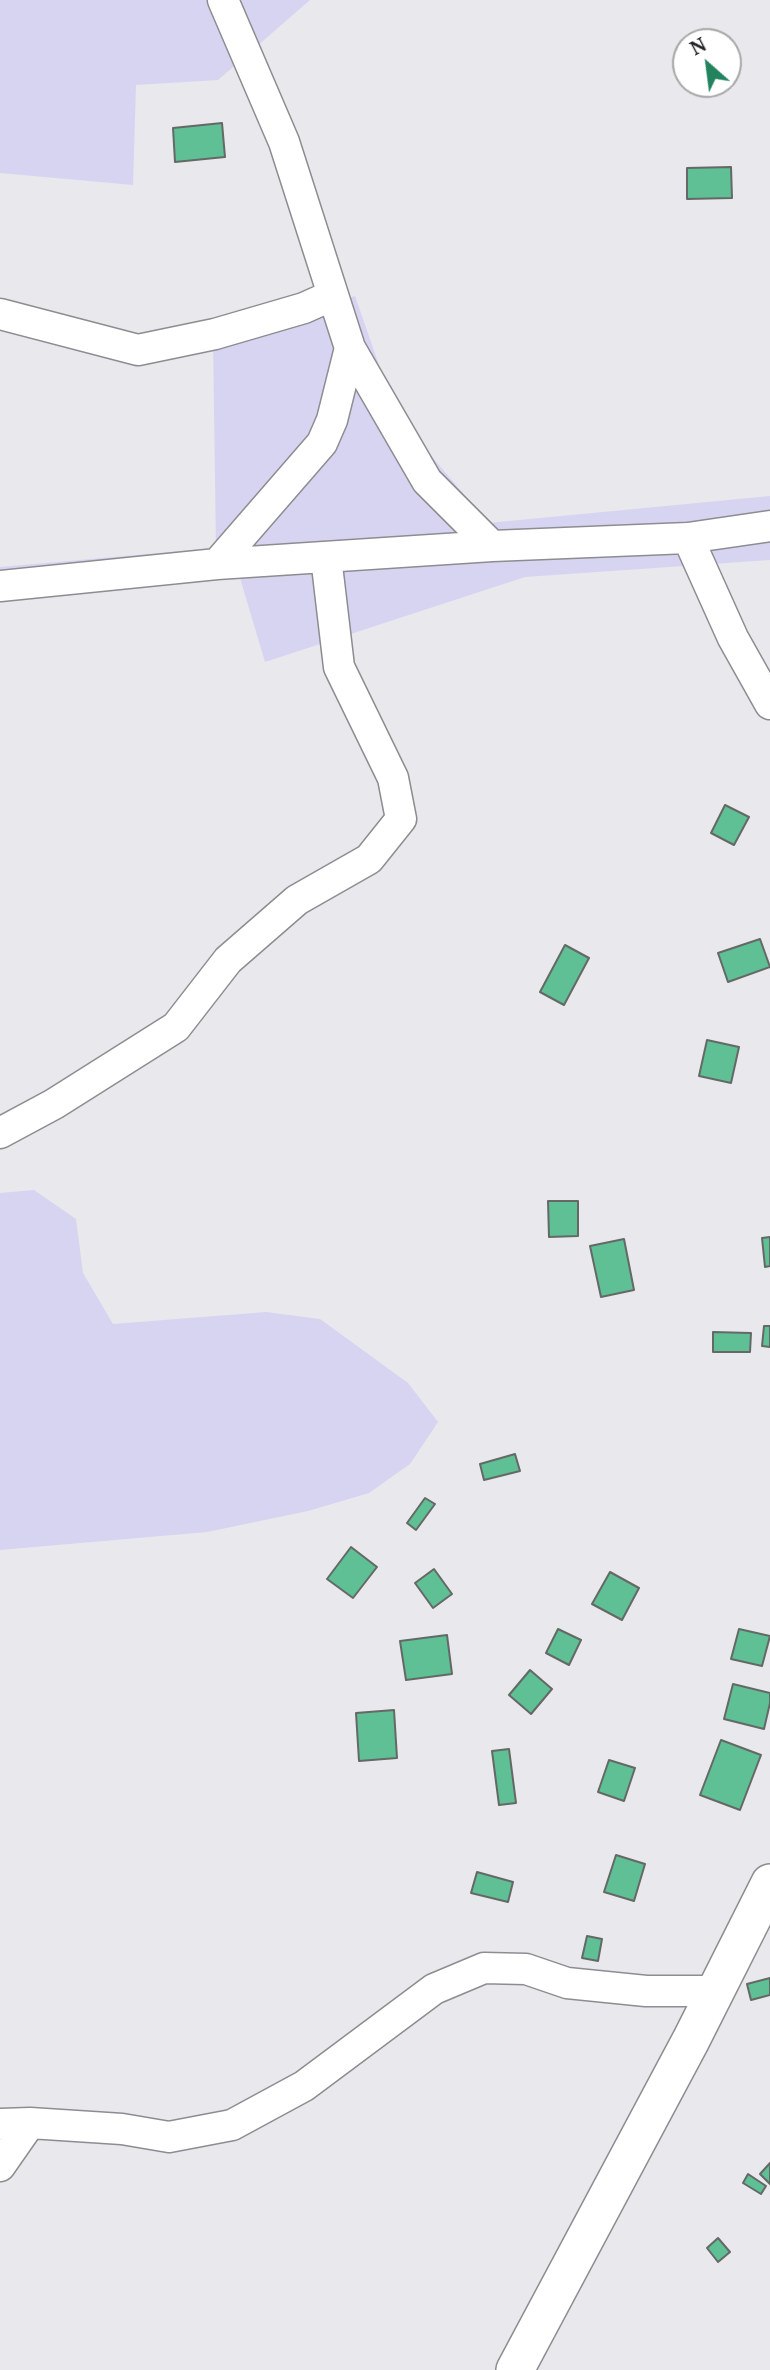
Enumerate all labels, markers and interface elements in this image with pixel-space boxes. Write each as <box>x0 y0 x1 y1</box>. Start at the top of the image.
north arrow <box>672 28 742 98</box>
text: N <box>685 31 711 61</box>

